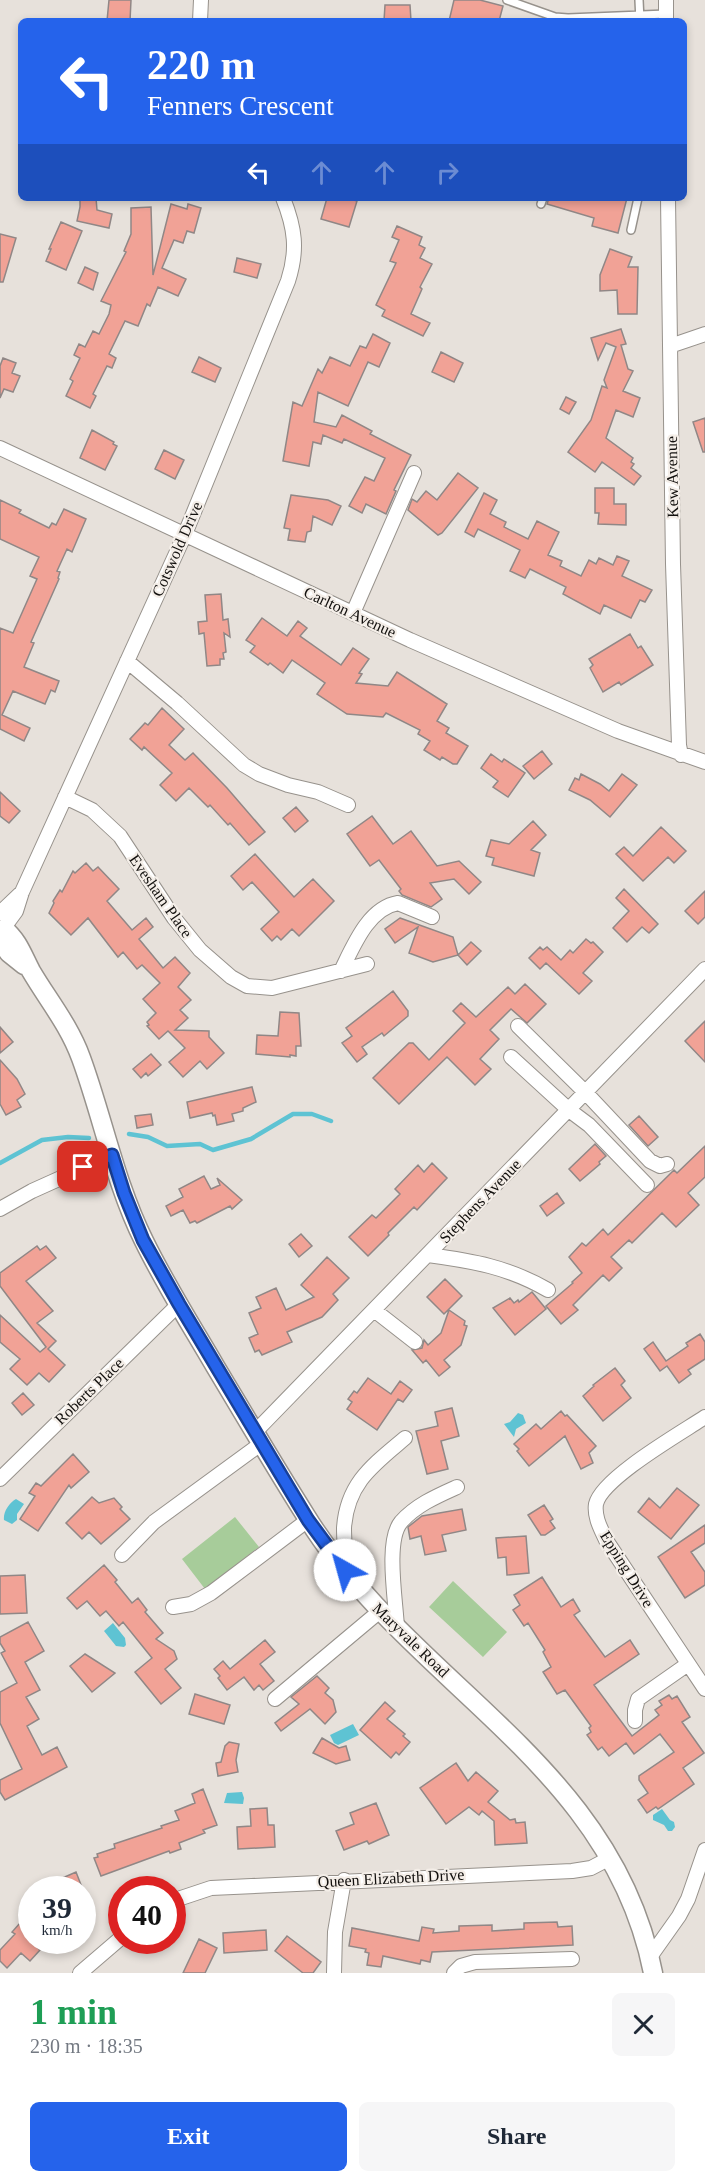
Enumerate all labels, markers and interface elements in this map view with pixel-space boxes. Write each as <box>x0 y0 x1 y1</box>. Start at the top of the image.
icon: left <box>48 42 126 120</box>
text: 220 m <box>147 42 256 88</box>
text: Fenners Crescent <box>147 91 334 121</box>
icon: left <box>242 156 275 189</box>
icon: ahead <box>305 156 338 189</box>
icon: ahead <box>368 156 401 189</box>
icon: right <box>431 156 464 189</box>
street label: Kew Avenue <box>663 436 681 518</box>
street label: Cotswold Drive <box>149 499 205 599</box>
street label: Carlton Avenue <box>301 583 399 641</box>
street label: Evesham Place <box>126 851 196 941</box>
pin <box>57 1141 108 1192</box>
icon: arrive <box>66 1150 99 1183</box>
street label: Stephens Avenue <box>436 1156 525 1247</box>
street label: Roberts Place <box>51 1354 127 1428</box>
street label: Epping Drive <box>596 1528 657 1611</box>
position arrow <box>313 1538 377 1602</box>
street label: Maryvale Road <box>369 1599 453 1681</box>
street label: Queen Elizabeth Drive <box>317 1866 465 1890</box>
speed limit sign: 40 <box>108 1876 186 1954</box>
text: 39 <box>42 1891 72 1924</box>
text: km/h <box>42 1922 72 1938</box>
text: 1 min <box>30 1992 117 2032</box>
button: close <box>612 1993 675 2056</box>
text: 230 m · 18:35 <box>30 2035 143 2057</box>
button: Exit <box>30 2102 347 2171</box>
button: Share <box>359 2102 675 2171</box>

